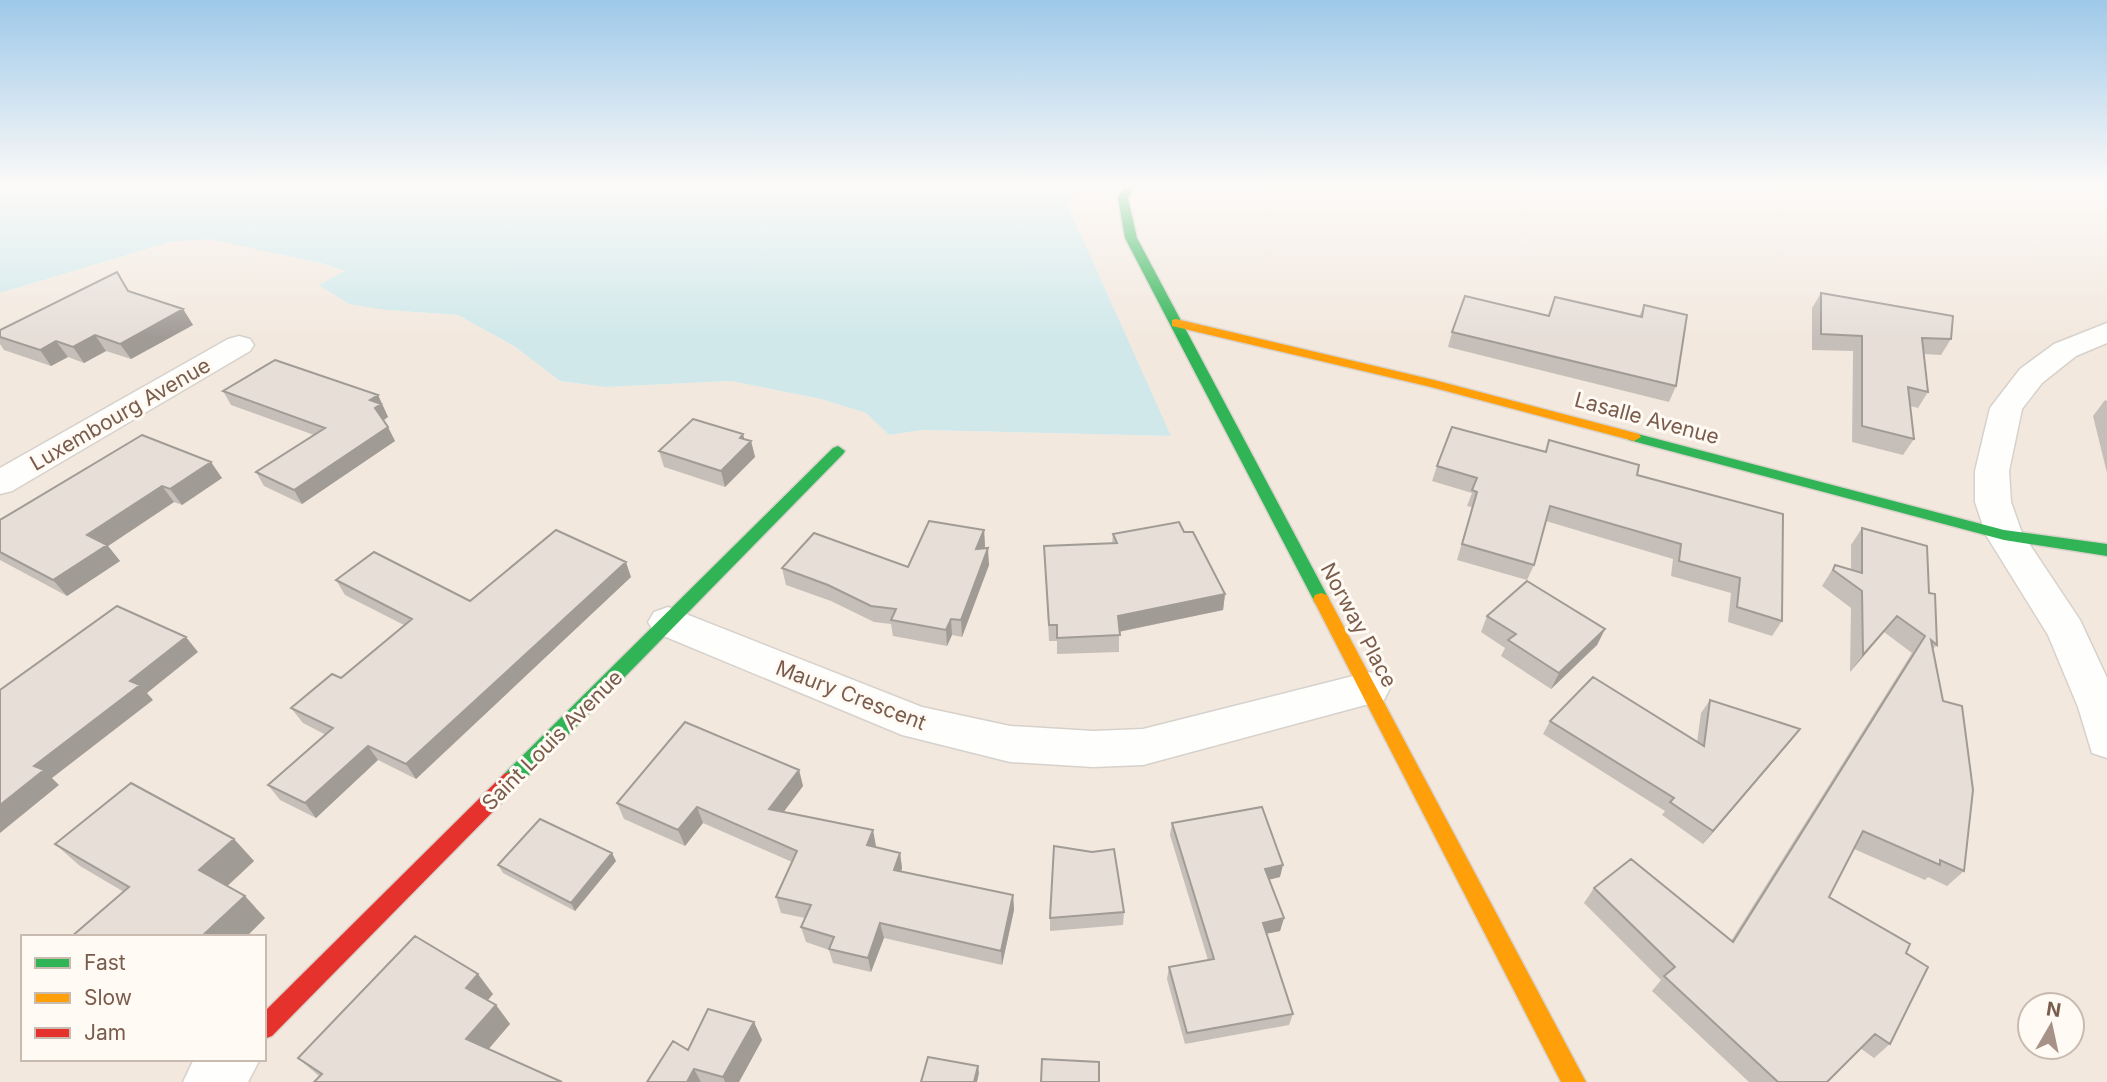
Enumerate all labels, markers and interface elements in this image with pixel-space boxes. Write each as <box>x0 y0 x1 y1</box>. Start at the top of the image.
street label: Luxembourg Avenue <box>25 352 215 476</box>
street label: Lasalle Avenue <box>1572 387 1722 449</box>
street label: Norway Place <box>1316 558 1402 692</box>
street label: Maury Crescent <box>772 655 930 735</box>
street label: Saint Louis Avenue <box>477 665 627 815</box>
legend <box>21 935 266 1061</box>
text: Fast <box>84 950 126 975</box>
text: Slow <box>84 985 132 1010</box>
north arrow <box>2016 991 2086 1061</box>
text: N <box>2045 997 2063 1022</box>
text: Jam <box>84 1020 126 1045</box>

